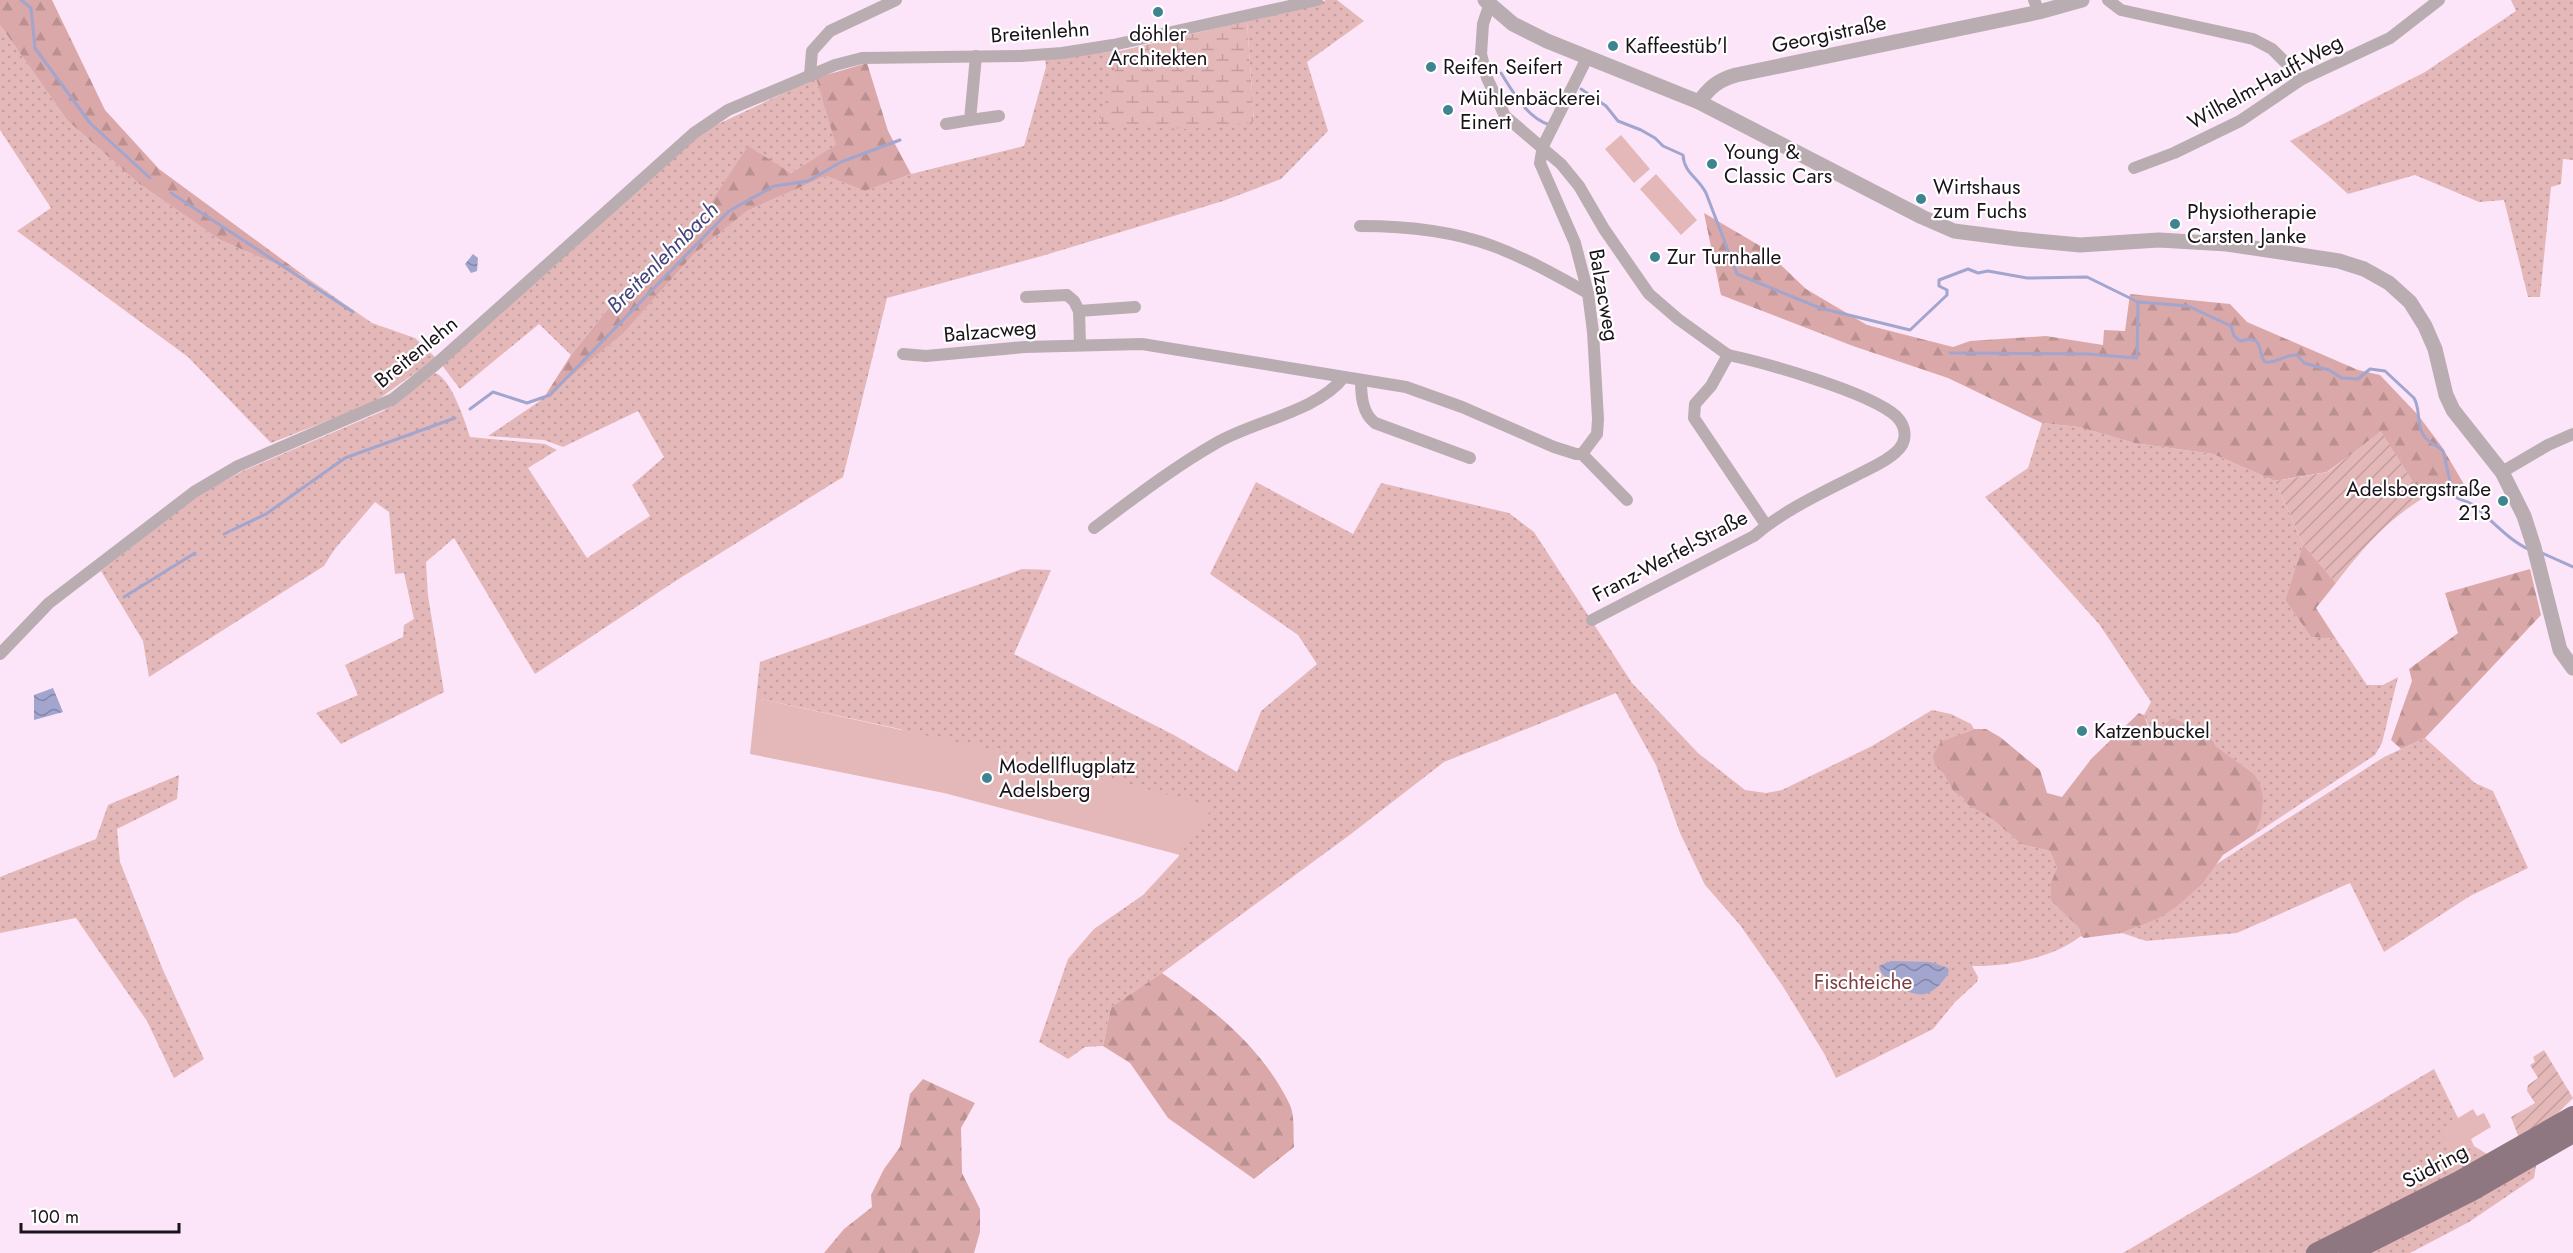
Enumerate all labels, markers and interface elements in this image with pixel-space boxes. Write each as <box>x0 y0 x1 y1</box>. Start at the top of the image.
marker: döhler Architekten <box>1151 5 1165 19</box>
street label: Georgistraße <box>1769 7 1889 61</box>
street label: Breitenlehn <box>989 14 1091 50</box>
place label: döhler Architekten <box>1108 19 1208 73</box>
street label: Wilhelm-Hauff-Weg <box>2182 27 2348 137</box>
place label: Kaffeestüb'l <box>1625 31 1727 61</box>
marker: Kaffeestüb'l <box>1606 39 1620 53</box>
place label: Reifen Seifert <box>1443 52 1562 82</box>
marker: Reifen Seifert <box>1424 60 1438 74</box>
place label: Mühlenbäckerei Einert <box>1460 83 1601 137</box>
marker: Mühlenbäckerei Einert <box>1441 103 1455 117</box>
place label: Young & Classic Cars <box>1724 137 1832 191</box>
marker: Young & Classic Cars <box>1705 157 1719 171</box>
place label: Wirtshaus zum Fuchs <box>1933 172 2027 226</box>
marker: Wirtshaus zum Fuchs <box>1914 192 1928 206</box>
water label: Breitenlehnbach <box>599 194 725 320</box>
place label: Physiotherapie Carsten Janke <box>2187 197 2317 251</box>
marker: Physiotherapie Carsten Janke <box>2168 217 2182 231</box>
place label: Zur Turnhalle <box>1667 242 1781 272</box>
street label: Balzacweg <box>1581 247 1627 343</box>
marker: Zur Turnhalle <box>1648 250 1662 264</box>
street label: Breitenlehn <box>368 309 464 395</box>
street label: Balzacweg <box>942 312 1038 350</box>
place label: Adelsbergstraße 213 <box>2346 474 2491 528</box>
marker: Adelsbergstraße 213 <box>2496 494 2510 508</box>
street label: Franz-Werfel-Straße <box>1587 502 1753 610</box>
place label: Katzenbuckel <box>2094 716 2210 746</box>
marker: Katzenbuckel <box>2075 724 2089 738</box>
place label: Modellflugplatz Adelsberg <box>999 751 1136 805</box>
marker: Modellflugplatz Adelsberg <box>980 771 994 785</box>
park label: Fischteiche <box>1814 967 1913 997</box>
street label: Südring <box>2397 1136 2473 1196</box>
scale bar <box>21 1196 178 1234</box>
text: 100 m <box>30 1204 79 1230</box>

